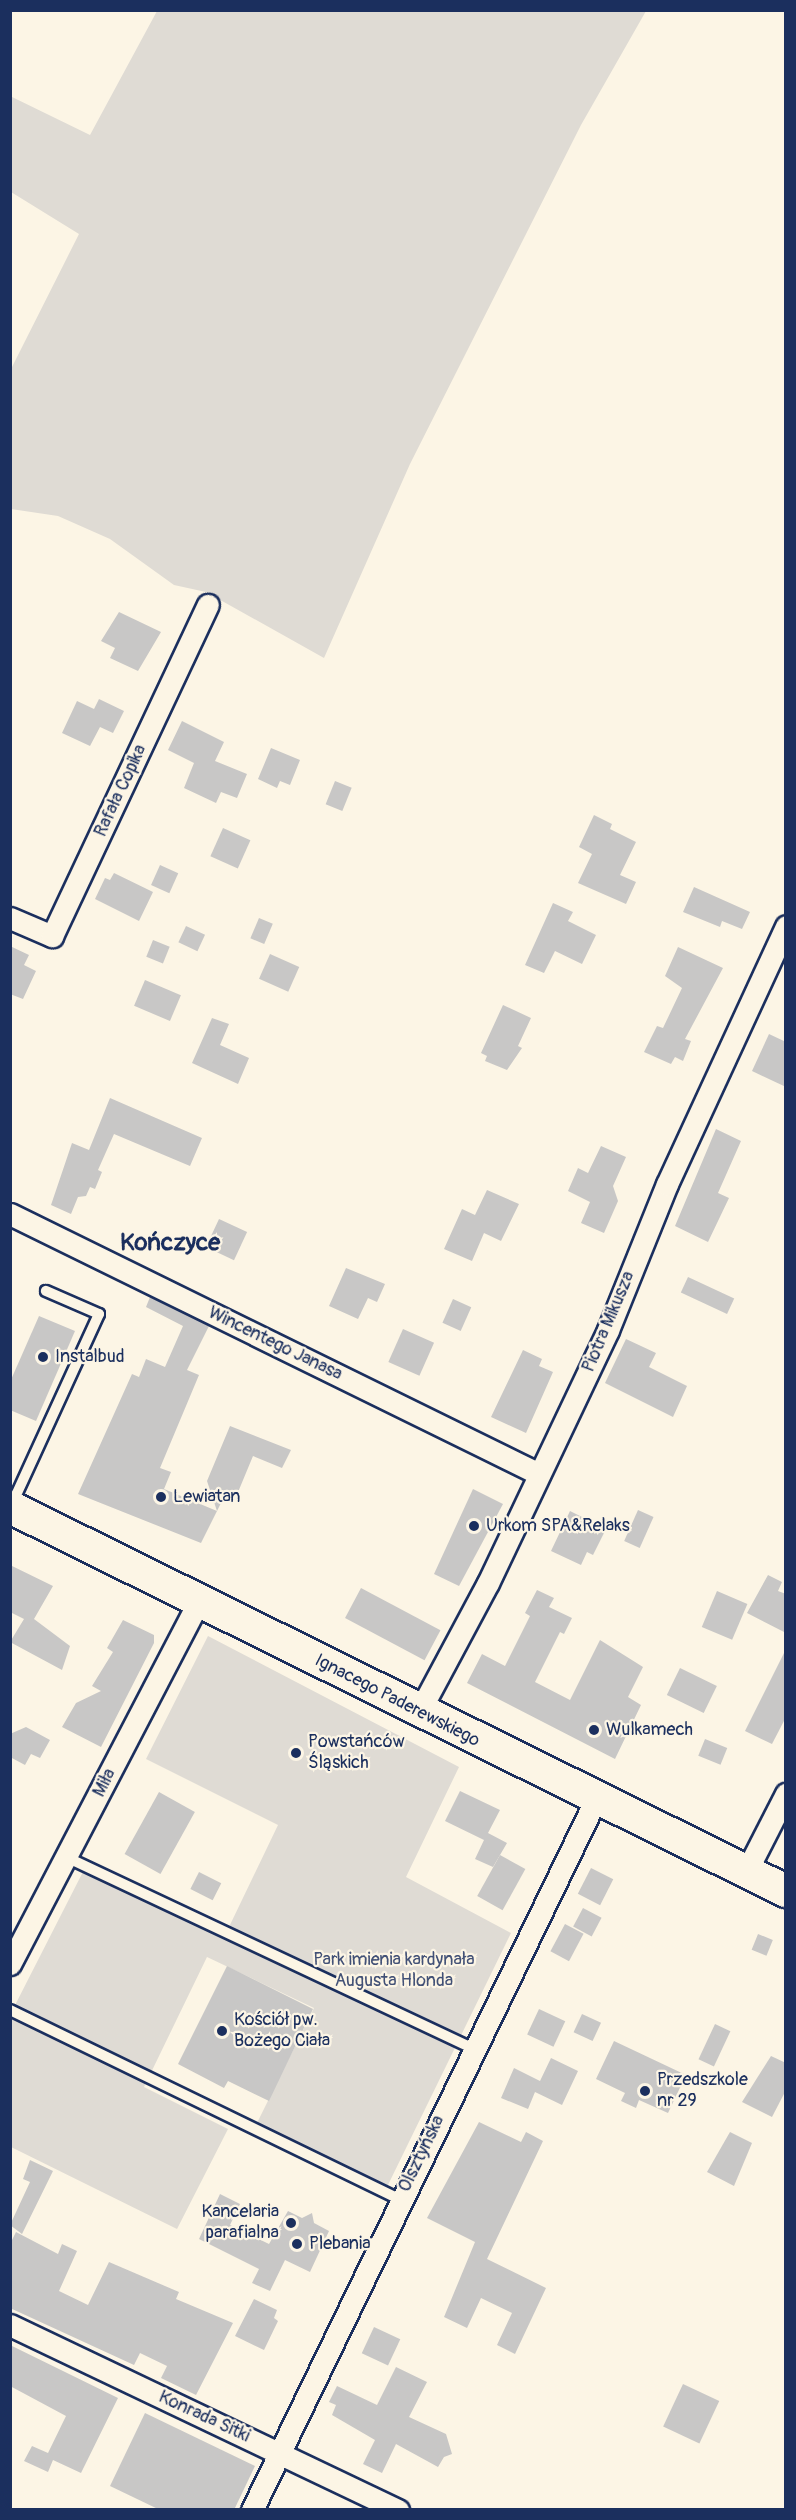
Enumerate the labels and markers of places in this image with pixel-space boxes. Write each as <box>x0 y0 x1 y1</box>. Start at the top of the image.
place label: Instalbud <box>55 1346 125 1368</box>
marker: Instalbud <box>36 1350 50 1364</box>
place label: Lewiatan <box>173 1486 240 1508</box>
marker: Lewiatan <box>154 1490 168 1504</box>
place label: Urkom SPA&Relaks <box>486 1515 630 1537</box>
marker: Urkom SPA&Relaks <box>467 1519 481 1533</box>
place label: Wulkamech <box>606 1719 693 1741</box>
marker: Wulkamech <box>587 1723 601 1737</box>
place label: Powstańców Śląskich <box>308 1732 405 1774</box>
marker: Powstańców Śląskich <box>289 1746 303 1760</box>
place label: Kościół pw. Bożego Ciała <box>234 2010 330 2052</box>
marker: Kościół pw. Bożego Ciała <box>215 2024 229 2038</box>
place label: Przedszkole nr 29 <box>657 2070 748 2112</box>
marker: Przedszkole nr 29 <box>638 2084 652 2098</box>
place label: Kancelaria parafialna <box>201 2202 279 2244</box>
marker: Kancelaria parafialna <box>284 2216 298 2230</box>
place label: Plebania <box>309 2233 371 2255</box>
marker: Plebania <box>290 2237 304 2251</box>

